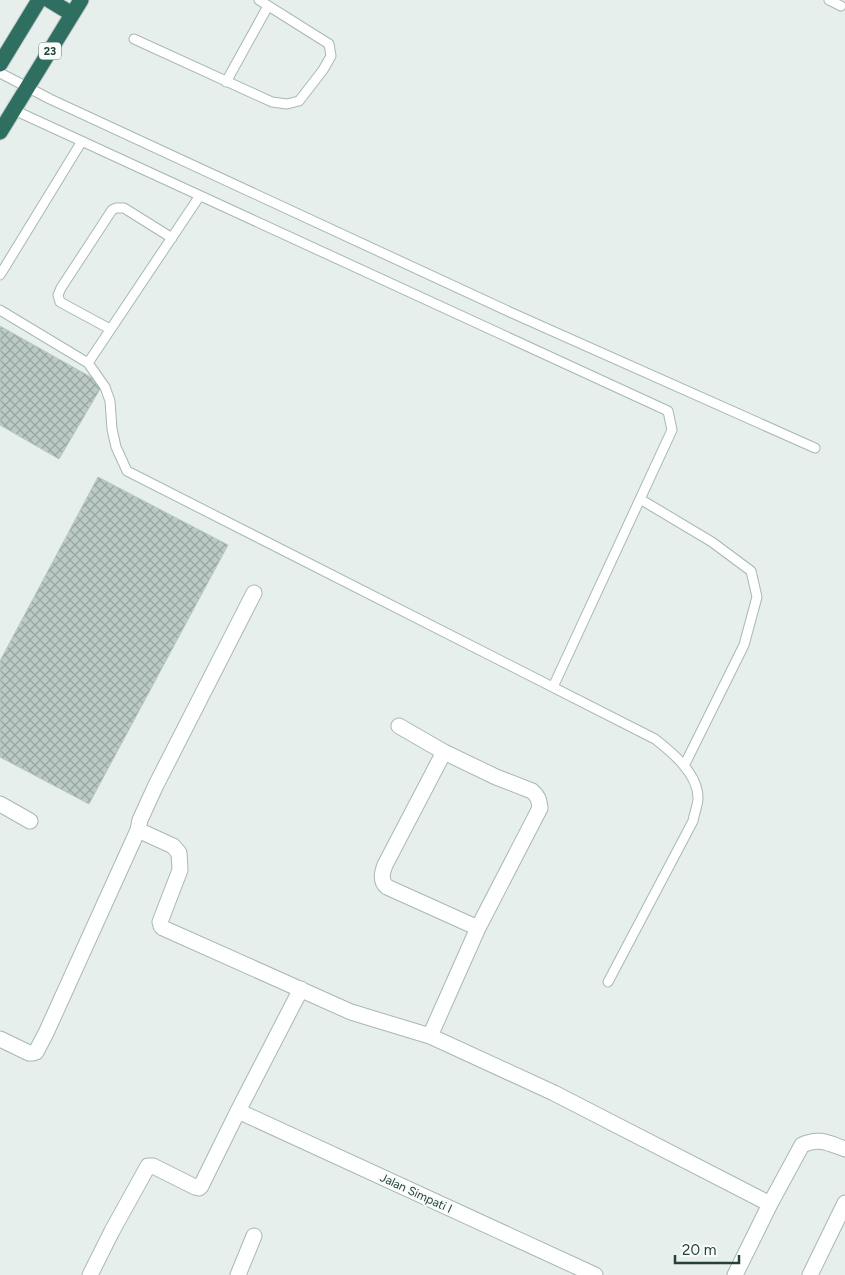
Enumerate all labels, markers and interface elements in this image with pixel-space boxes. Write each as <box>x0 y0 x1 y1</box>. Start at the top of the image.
road number: 23 <box>39 42 61 59</box>
street label: Jalan Simpati I <box>378 1170 454 1216</box>
scale bar <box>675 1232 739 1264</box>
text: 20 m <box>682 1241 716 1259</box>

